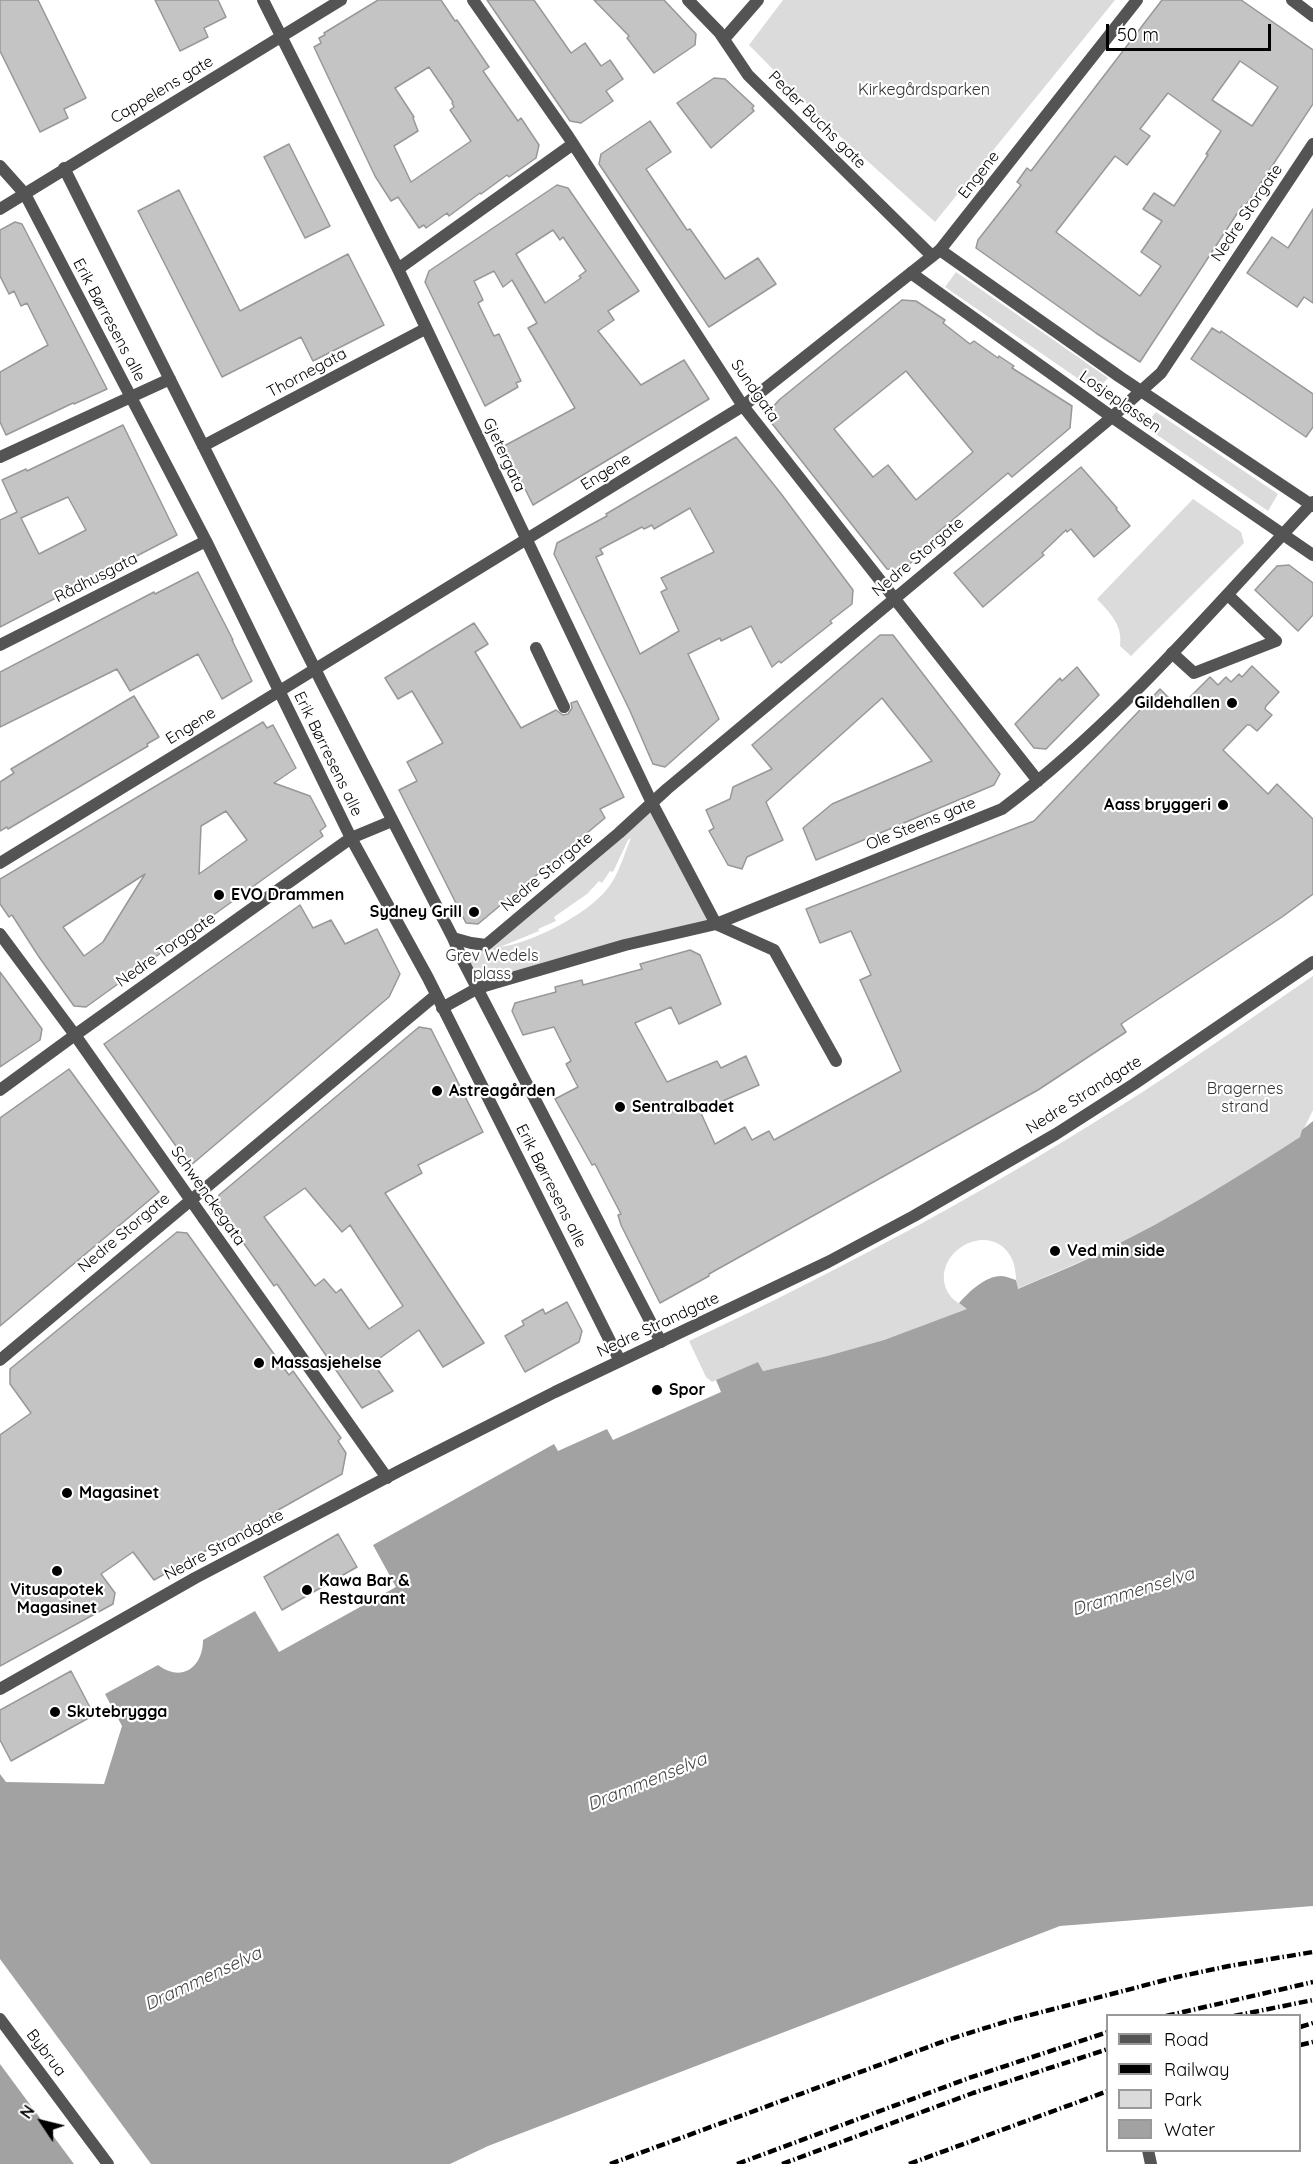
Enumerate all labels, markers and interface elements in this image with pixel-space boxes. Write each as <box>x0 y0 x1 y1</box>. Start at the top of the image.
scale bar <box>1109 12 1274 50</box>
text: 50 m <box>1117 23 1159 46</box>
street label: Cappelens gate <box>107 52 217 128</box>
street label: Peder Buchs gate <box>764 67 870 173</box>
park label: Kirkegårdsparken <box>858 80 990 100</box>
street label: Engene <box>954 147 1004 203</box>
street label: Nedre Storgate <box>1207 161 1287 265</box>
street label: Erik Børresens alle <box>69 255 149 385</box>
street label: Thornegata <box>264 344 350 402</box>
street label: Sundgata <box>727 356 783 426</box>
street label: Losjeplassen <box>1075 367 1165 437</box>
street label: Gjetergata <box>478 415 530 495</box>
street label: Engene <box>577 449 635 495</box>
street label: Nedre Storgate <box>868 513 968 601</box>
street label: Rådhusgata <box>51 549 141 607</box>
street label: Erik Børresens alle <box>289 689 367 819</box>
place label: Gildehallen <box>1135 693 1220 713</box>
marker: Gildehallen <box>1225 696 1239 710</box>
street label: Engene <box>162 703 220 749</box>
street label: Ole Steens gate <box>863 793 979 855</box>
place label: Aass bryggeri <box>1104 795 1211 815</box>
marker: Aass bryggeri <box>1216 798 1230 812</box>
street label: Nedre Storgate <box>497 828 597 916</box>
place label: EVO Drammen <box>231 885 344 905</box>
marker: EVO Drammen <box>212 888 226 902</box>
place label: Sydney Grill <box>370 902 462 922</box>
marker: Sydney Grill <box>467 905 481 919</box>
street label: Nedre Torggate <box>113 909 219 991</box>
park label: Grev Wedels plass <box>446 946 538 984</box>
street label: Nedre Strandgate <box>1023 1052 1145 1138</box>
park label: Bragernes strand <box>1207 1079 1283 1117</box>
place label: Astreagården <box>449 1081 555 1101</box>
marker: Astreagården <box>430 1084 444 1098</box>
place label: Sentralbadet <box>632 1097 734 1117</box>
marker: Sentralbadet <box>613 1100 627 1114</box>
street label: Erik Børresens alle <box>512 1121 590 1251</box>
street label: Schwenckegata <box>167 1143 249 1249</box>
street label: Nedre Storgate <box>74 1189 174 1277</box>
place label: Ved min side <box>1067 1241 1165 1261</box>
marker: Ved min side <box>1048 1244 1062 1258</box>
street label: Nedre Strandgate <box>594 1288 722 1362</box>
place label: Massasjehelse <box>271 1353 382 1373</box>
marker: Massasjehelse <box>252 1356 266 1370</box>
place label: Spor <box>669 1380 706 1400</box>
marker: Spor <box>650 1383 664 1397</box>
place label: Magasinet <box>79 1483 159 1503</box>
marker: Magasinet <box>60 1486 74 1500</box>
street label: Nedre Strandgate <box>161 1505 287 1585</box>
water label: Drammenselva <box>1069 1563 1197 1621</box>
marker: Vitusapotek Magasinet <box>50 1564 64 1578</box>
place label: Kawa Bar & Restaurant <box>319 1571 410 1609</box>
place label: Vitusapotek Magasinet <box>10 1580 104 1618</box>
marker: Kawa Bar & Restaurant <box>300 1583 314 1597</box>
place label: Skutebrygga <box>67 1702 167 1722</box>
marker: Skutebrygga <box>48 1705 62 1719</box>
water label: Drammenselva <box>584 1748 710 1816</box>
water label: Drammenselva <box>141 1942 265 2016</box>
legend <box>1106 2014 1301 2152</box>
street label: Bybrua <box>22 2026 70 2080</box>
text: Road <box>1164 2028 1209 2051</box>
text: Railway <box>1164 2058 1230 2081</box>
text: Park <box>1164 2088 1202 2111</box>
north arrow <box>12 2092 72 2152</box>
text: N <box>16 2101 39 2122</box>
text: Water <box>1164 2118 1215 2141</box>

